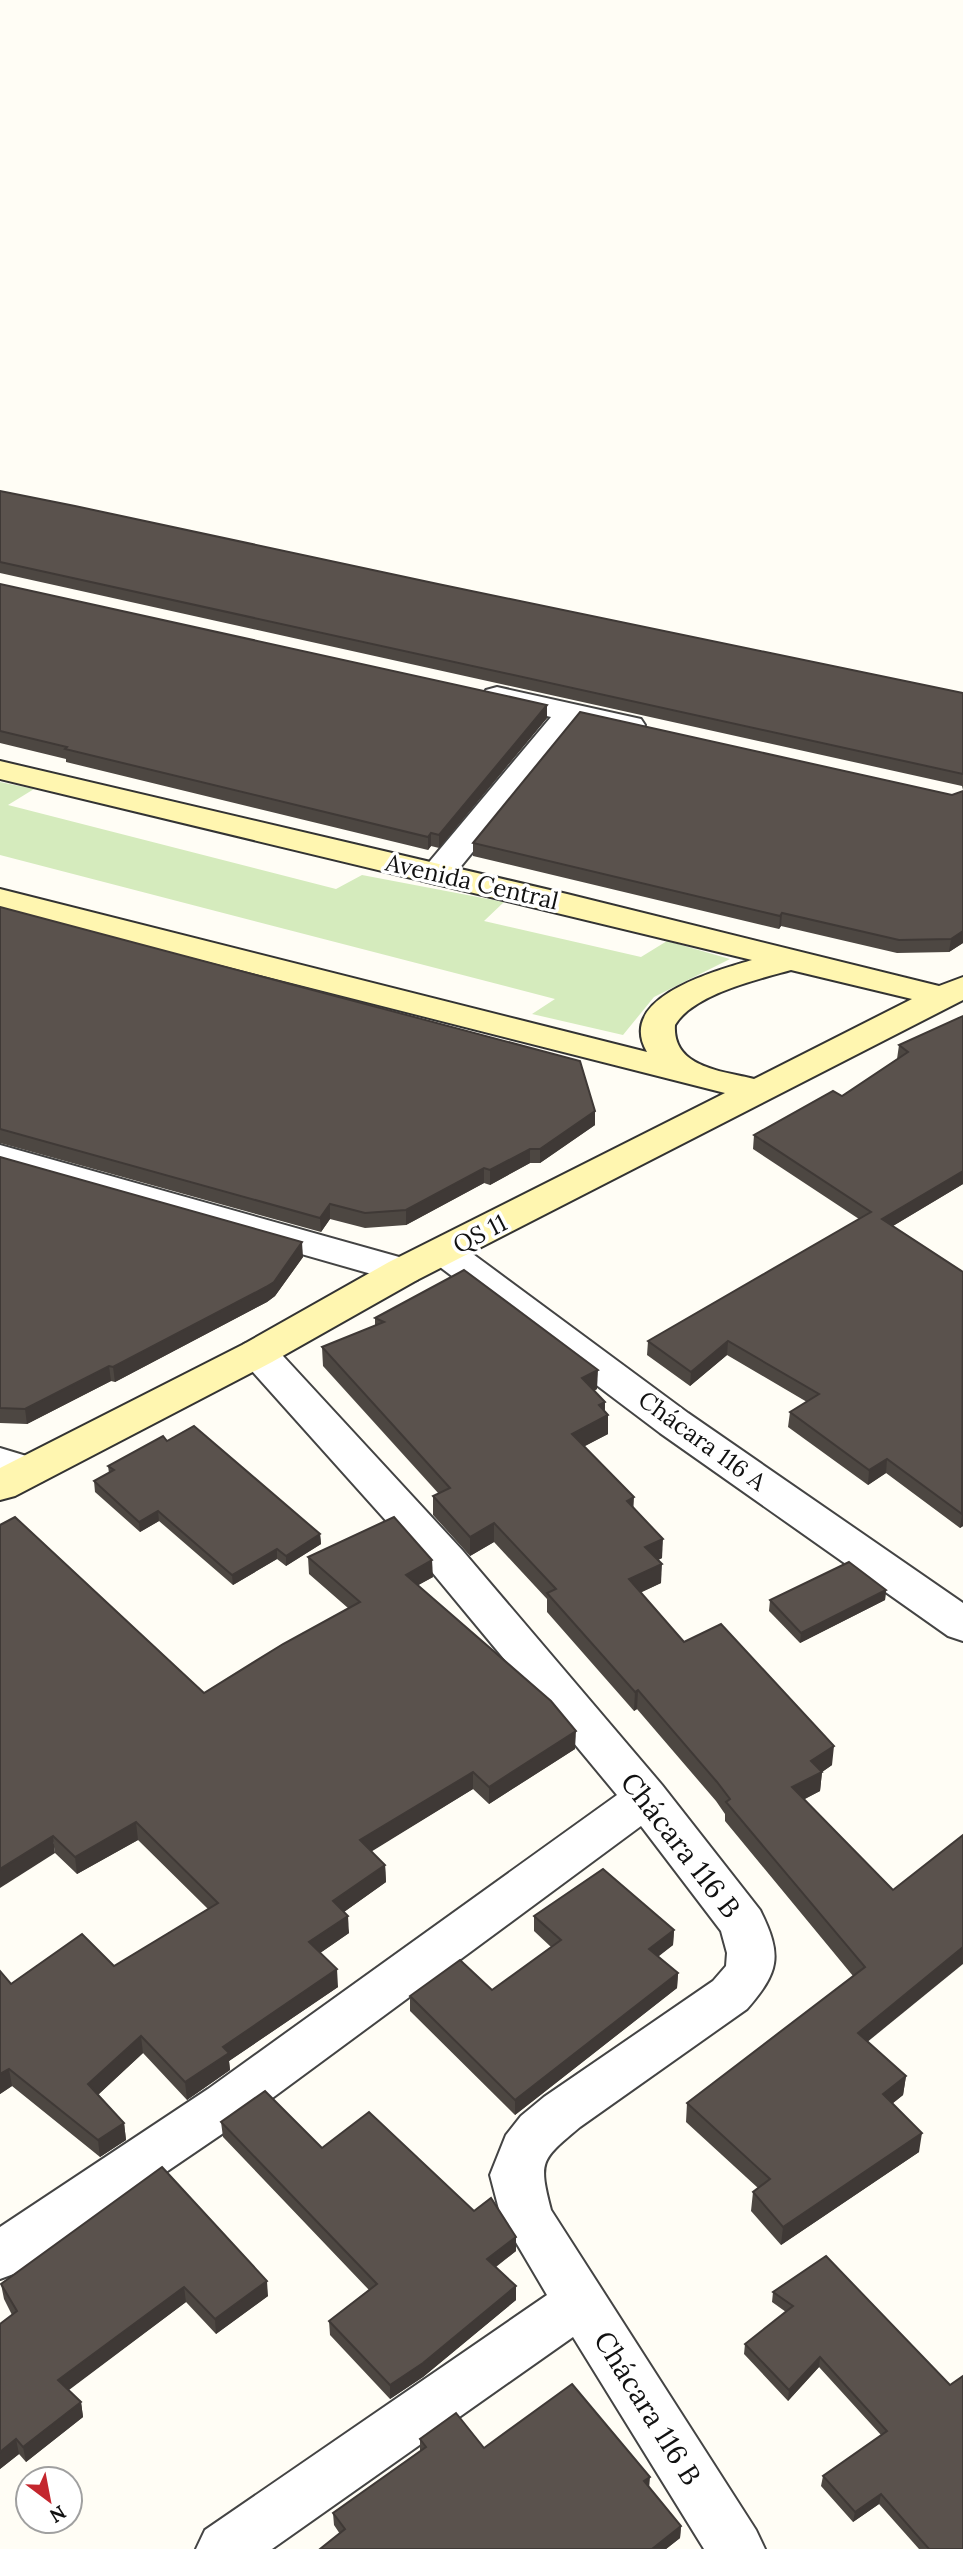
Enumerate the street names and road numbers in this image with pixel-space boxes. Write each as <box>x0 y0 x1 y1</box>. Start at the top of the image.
street label: Avenida Central <box>382 846 562 916</box>
street label: QS 11 <box>448 1207 512 1260</box>
street label: Chácara 116 A <box>632 1384 773 1498</box>
street label: Chácara 116 B <box>613 1765 749 1925</box>
street label: Chácara 116 B <box>586 2324 710 2492</box>

